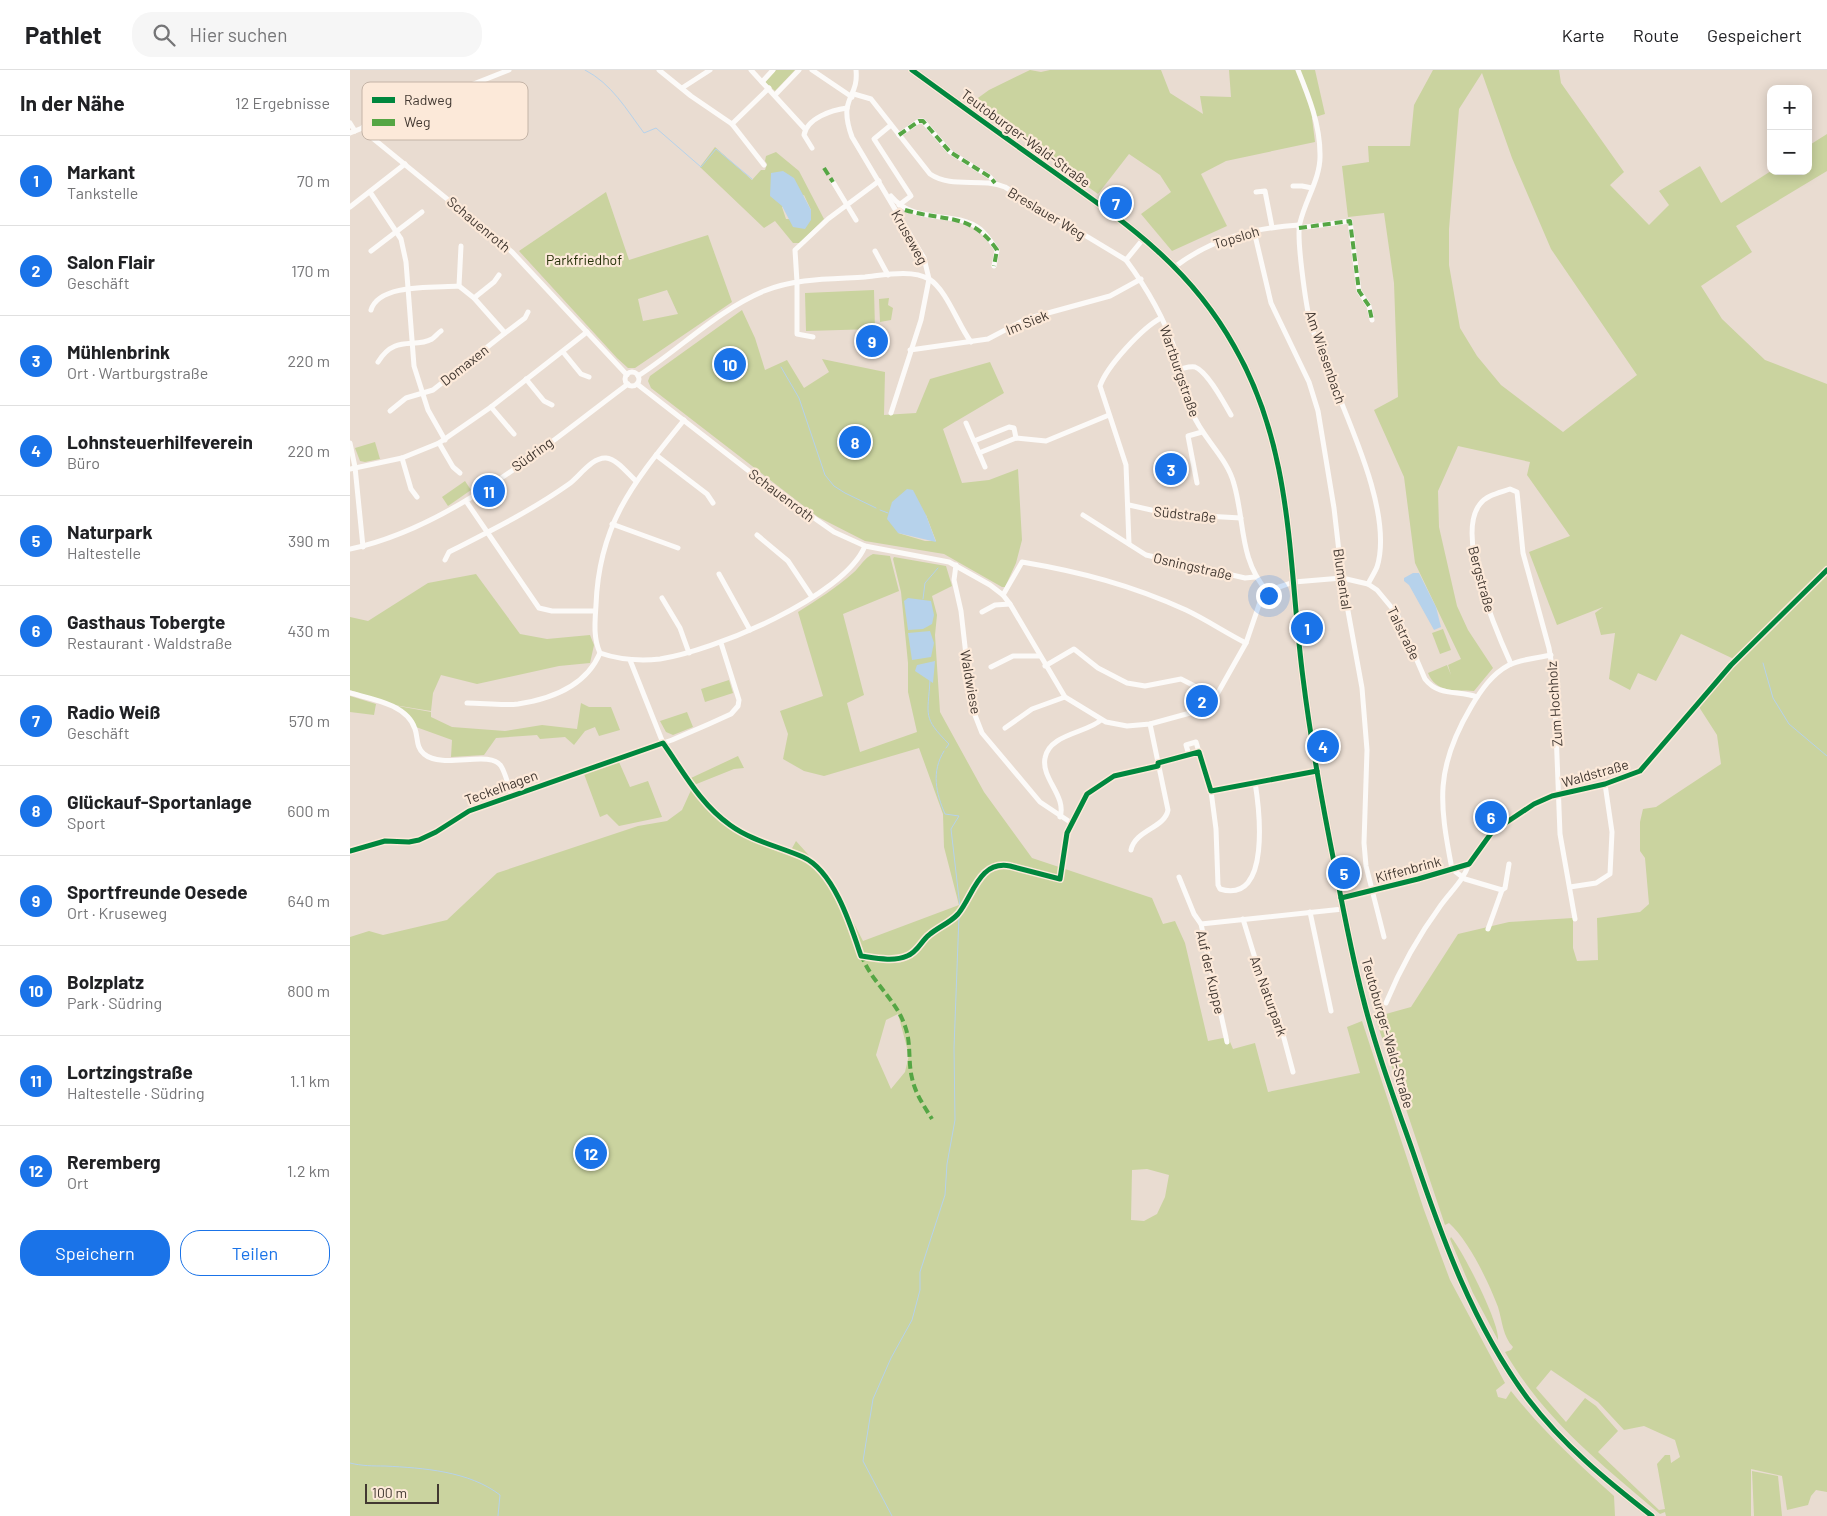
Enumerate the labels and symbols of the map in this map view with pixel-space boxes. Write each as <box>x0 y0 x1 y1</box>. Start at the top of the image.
legend <box>362 82 528 140</box>
street label: Teutoburger-Wald-Straße <box>958 85 1094 191</box>
text: Radweg <box>404 91 452 108</box>
text: Weg <box>404 113 431 130</box>
street label: Breslauer Weg <box>1005 183 1089 243</box>
pin: 7 <box>1100 184 1132 222</box>
street label: Schauenroth <box>444 192 514 256</box>
street label: Kruseweg <box>888 207 932 267</box>
street label: Topsloh <box>1211 222 1261 252</box>
park label: Parkfriedhof <box>546 251 622 268</box>
street label: Im Siek <box>1003 306 1051 338</box>
street label: Am Wiesenbach <box>1302 308 1350 406</box>
pin: 9 <box>856 322 888 360</box>
street label: Wartburgstraße <box>1156 323 1204 419</box>
street label: Domaxen <box>437 341 491 389</box>
pin: 10 <box>714 345 746 383</box>
pin: 8 <box>839 423 871 461</box>
street label: Südring <box>508 433 556 475</box>
pin: 3 <box>1155 450 1187 488</box>
street label: Schauenroth <box>746 465 818 525</box>
pin: 11 <box>473 472 505 510</box>
street label: Südstraße <box>1153 502 1217 526</box>
street label: Bergstraße <box>1465 544 1499 614</box>
street label: Blumental <box>1330 547 1356 611</box>
street label: Osningstraße <box>1152 549 1234 583</box>
your location <box>1256 583 1282 609</box>
street label: Talstraße <box>1384 603 1424 663</box>
pin: 1 <box>1291 609 1323 647</box>
street label: Waldwiese <box>957 649 985 715</box>
street label: Zum Hochholz <box>1543 661 1565 747</box>
pin: 2 <box>1186 682 1218 720</box>
pin: 4 <box>1307 727 1339 765</box>
street label: Waldstraße <box>1560 755 1630 791</box>
street label: Teckelhagen <box>462 766 540 808</box>
pin: 6 <box>1475 798 1507 836</box>
street label: Kiffenbrink <box>1373 852 1443 886</box>
pin: 5 <box>1328 854 1360 892</box>
street label: Auf der Kuppe <box>1193 928 1229 1016</box>
street label: Am Naturpark <box>1247 954 1291 1038</box>
street label: Teutoburger-Wald-Straße <box>1358 956 1418 1110</box>
pin: 12 <box>575 1134 607 1172</box>
scale bar <box>365 1481 439 1504</box>

